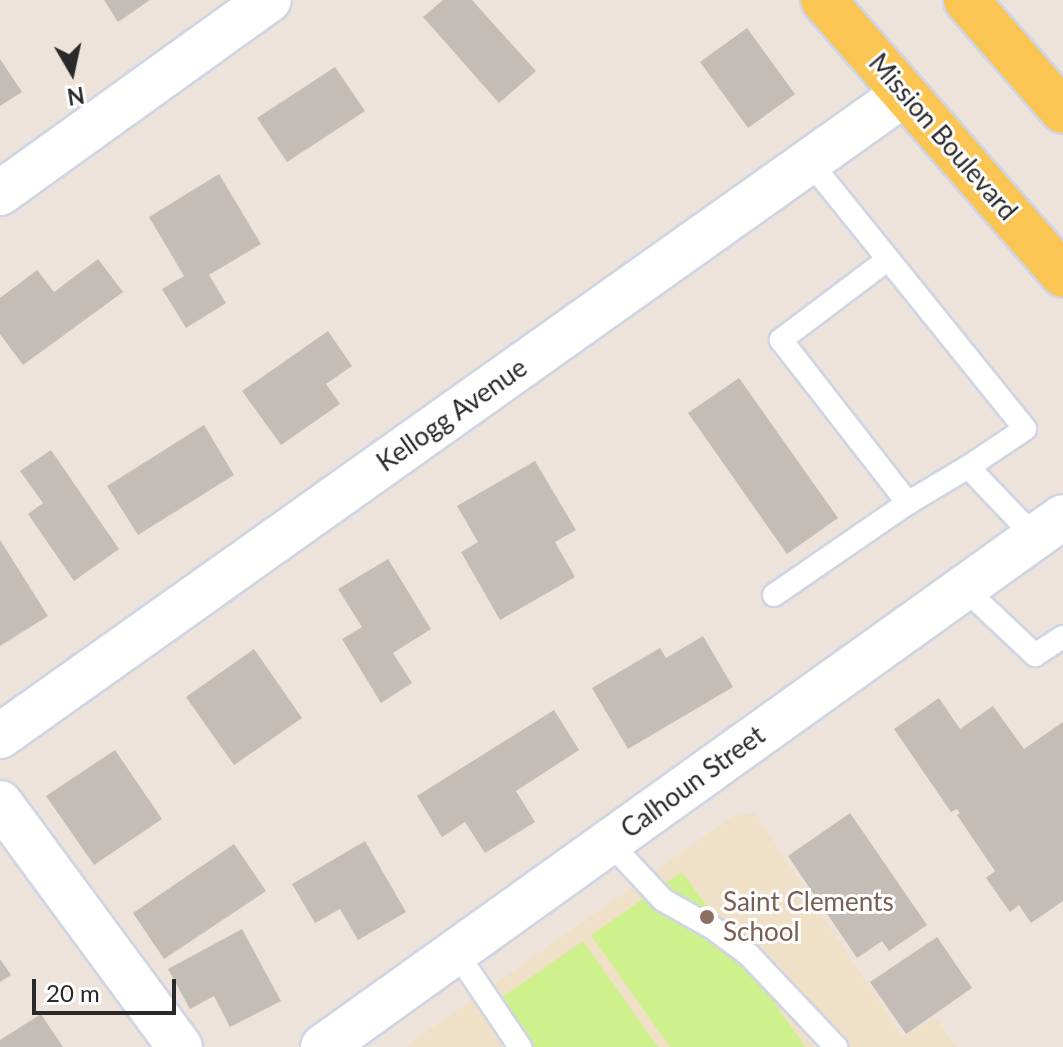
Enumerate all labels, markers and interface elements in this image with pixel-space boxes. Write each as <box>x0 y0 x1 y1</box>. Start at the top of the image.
north arrow <box>32 32 112 112</box>
street label: Mission Boulevard <box>862 48 1024 226</box>
text: N <box>65 82 86 111</box>
street label: Kellogg Avenue <box>371 352 533 478</box>
street label: Calhoun Street <box>615 719 771 845</box>
place label: Saint Clements School <box>723 886 894 948</box>
marker: Saint Clements School <box>698 908 716 926</box>
scale bar <box>36 963 180 1013</box>
text: 20 m <box>46 978 100 1007</box>

